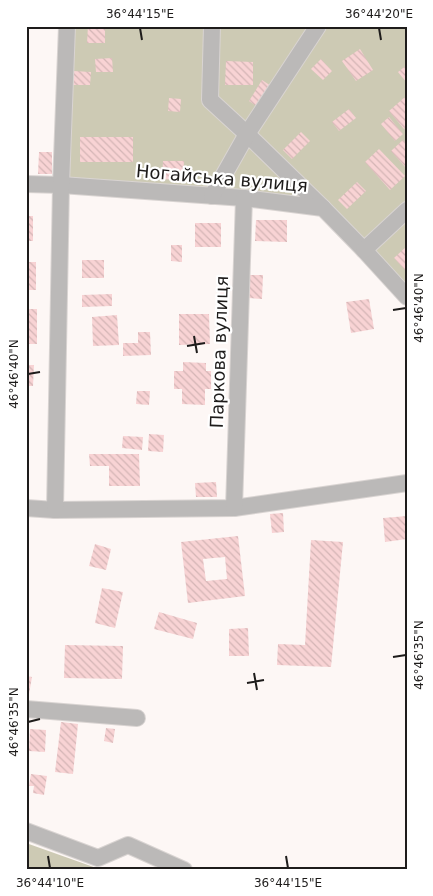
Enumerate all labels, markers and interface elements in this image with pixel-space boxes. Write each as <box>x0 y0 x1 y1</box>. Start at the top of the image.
text: 36°44'15"E <box>106 7 174 21</box>
text: 36°44'20"E <box>345 7 413 21</box>
street label: Ногайська вулиця <box>135 160 309 196</box>
text: 46°46'40"N <box>412 273 426 343</box>
street label: Паркова вулиця <box>206 275 232 429</box>
text: 46°46'40"N <box>7 339 21 409</box>
text: 46°46'35"N <box>412 620 426 690</box>
text: 46°46'35"N <box>7 687 21 757</box>
text: 36°44'10"E <box>16 876 84 890</box>
text: 36°44'15"E <box>254 876 322 890</box>

